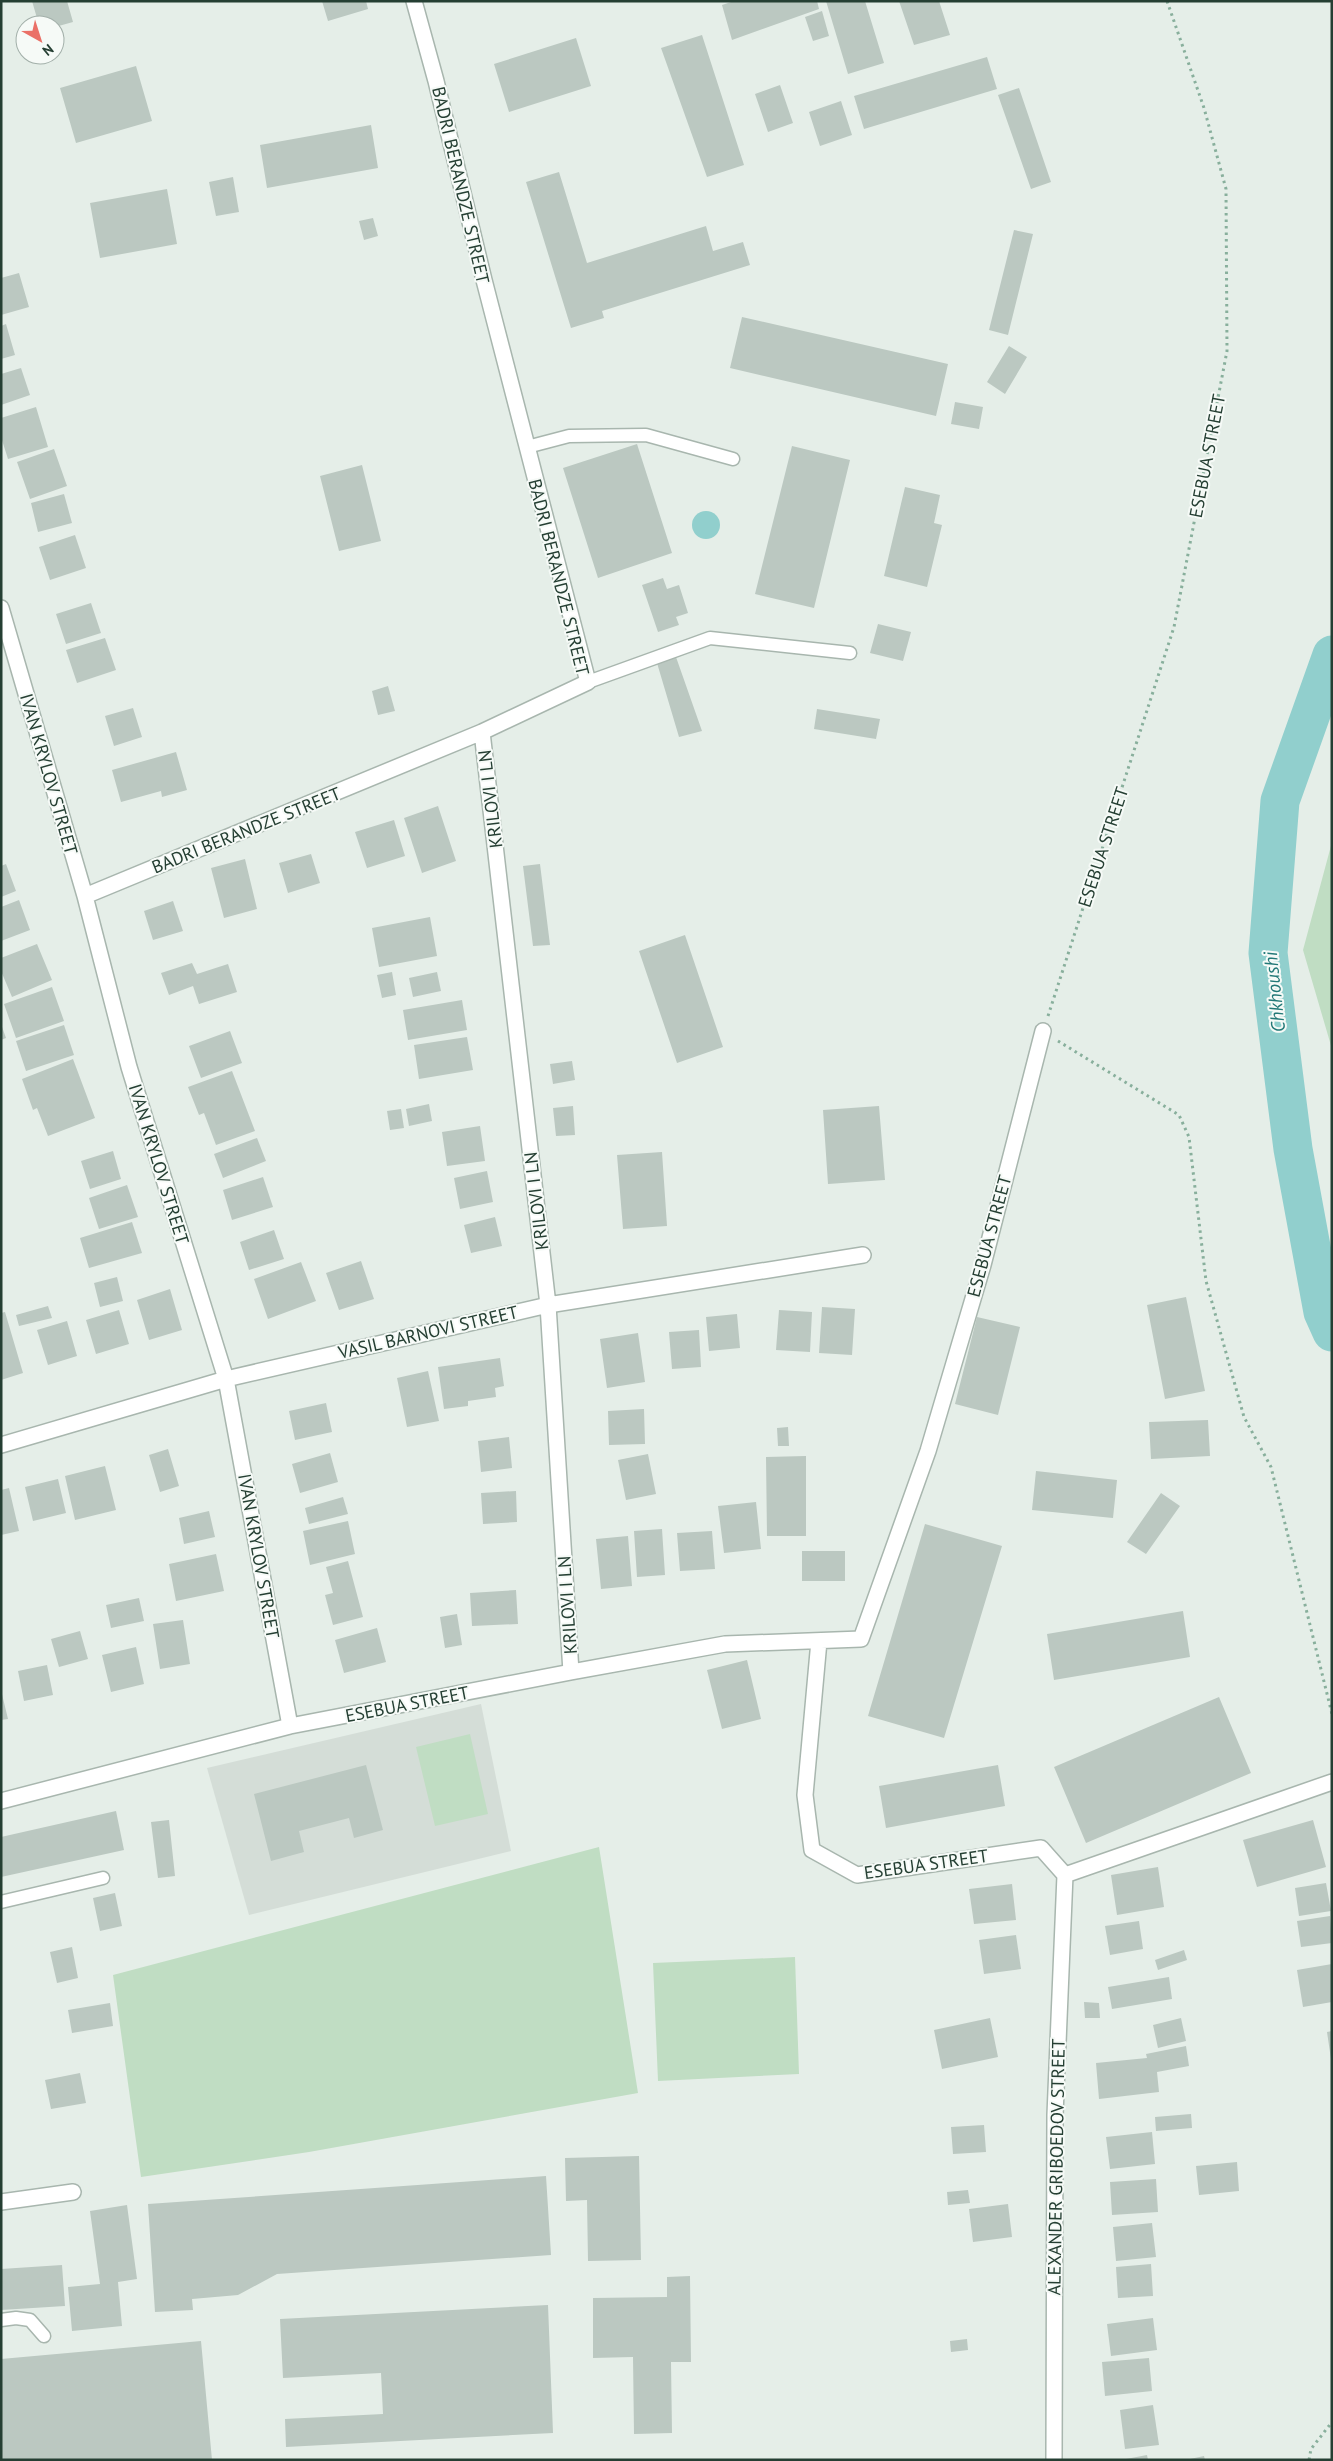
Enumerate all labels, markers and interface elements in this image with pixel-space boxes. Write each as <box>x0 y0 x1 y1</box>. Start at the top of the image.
north arrow <box>15 15 65 65</box>
text: N <box>39 40 57 60</box>
street label: BADRI BERANDZE STREET <box>427 84 495 286</box>
street label: ESEBUA STREET <box>1184 392 1230 520</box>
street label: BADRI BERANDZE STREET <box>523 476 595 678</box>
street label: IVAN KRYLOV STREET <box>15 691 83 857</box>
street label: KRILOVI I LN <box>473 749 507 849</box>
street label: BADRI BERANDZE STREET <box>148 782 344 878</box>
street label: ESEBUA STREET <box>1073 784 1133 910</box>
water label: Chkhoushi <box>1258 950 1290 1033</box>
street label: IVAN KRYLOV STREET <box>124 1081 194 1247</box>
street label: KRILOVI I LN <box>519 1151 553 1251</box>
street label: ESEBUA STREET <box>962 1173 1016 1299</box>
street label: VASIL BARNOVI STREET <box>335 1300 520 1364</box>
street label: IVAN KRYLOV STREET <box>233 1472 285 1640</box>
street label: KRILOVI I LN <box>552 1555 582 1655</box>
street label: ESEBUA STREET <box>343 1681 471 1727</box>
street label: ESEBUA STREET <box>862 1844 990 1884</box>
street label: ALEXANDER GRIBOEDOV STREET <box>1042 2038 1070 2296</box>

